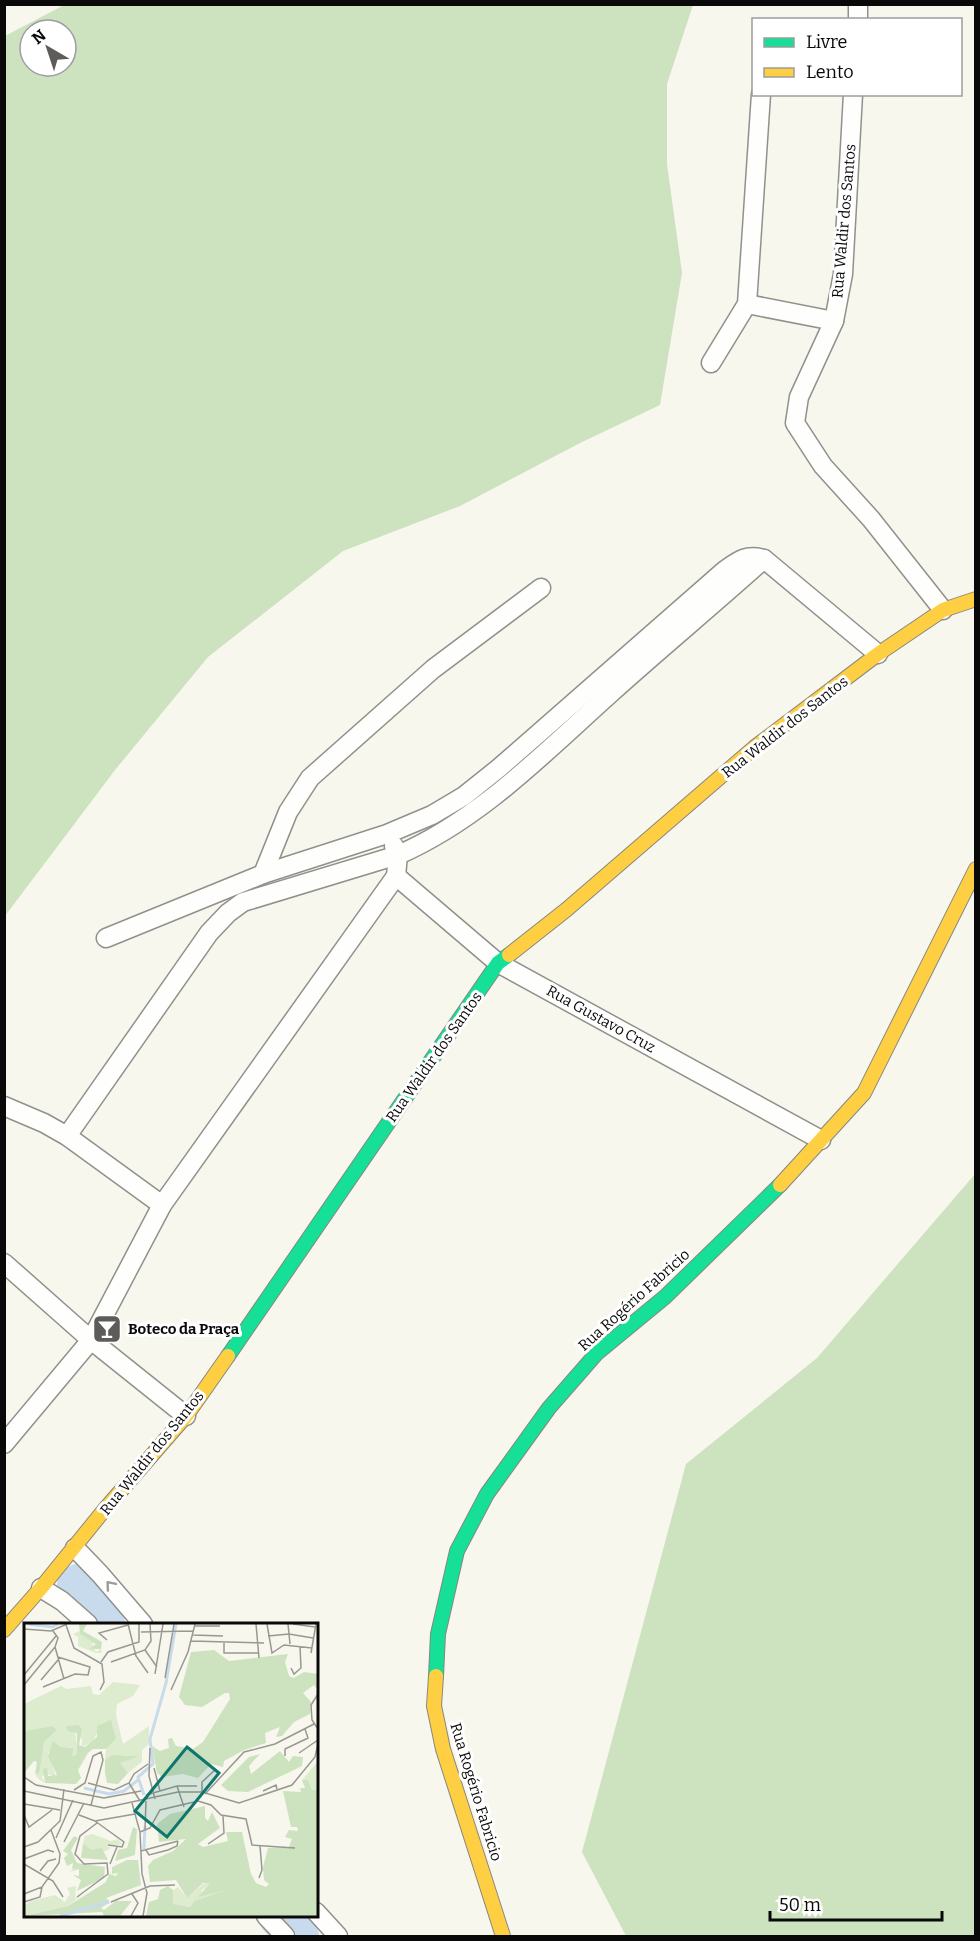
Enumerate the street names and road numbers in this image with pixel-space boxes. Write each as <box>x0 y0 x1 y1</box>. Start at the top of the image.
street label: Rua Waldir dos Santos <box>828 143 860 299</box>
street label: Rua Waldir dos Santos <box>718 672 852 782</box>
street label: Rua Gustavo Cruz <box>543 982 659 1056</box>
street label: Rua Waldir dos Santos <box>382 988 486 1126</box>
street label: Rua Rogério Fabricio <box>575 1245 693 1355</box>
street label: Rua Waldir dos Santos <box>96 1387 208 1519</box>
street label: Rua Rogério Fabricio <box>446 1721 506 1863</box>

